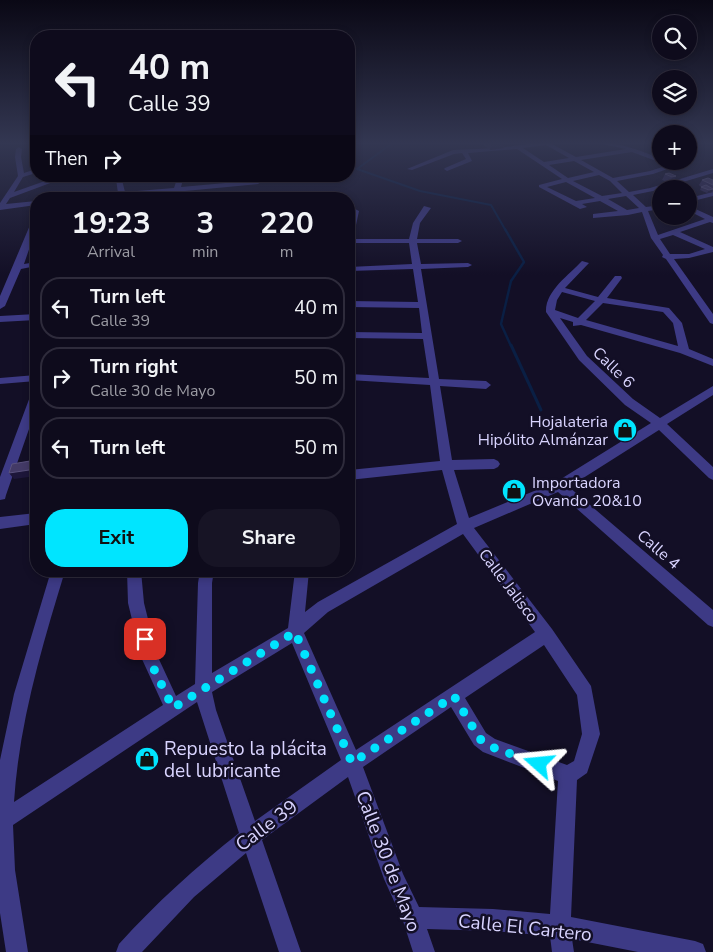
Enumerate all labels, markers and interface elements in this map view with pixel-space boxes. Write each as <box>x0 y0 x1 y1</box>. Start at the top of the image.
map controls <box>652 15 697 225</box>
button: search <box>652 15 697 60</box>
text: 40 m <box>128 44 210 91</box>
icon: left <box>45 50 110 115</box>
button: layers <box>652 70 697 115</box>
text: Calle 39 <box>128 89 211 119</box>
button: + <box>652 125 697 170</box>
icon: right <box>98 145 126 173</box>
text: Then <box>45 146 88 172</box>
button: − <box>652 180 697 225</box>
text: 19:23 <box>71 203 151 244</box>
text: 3 <box>196 203 214 244</box>
text: 220 <box>260 203 314 244</box>
text: Arrival <box>87 241 135 263</box>
text: min <box>192 241 218 263</box>
text: m <box>280 241 294 263</box>
text: Turn left <box>90 284 165 310</box>
icon: left <box>47 294 75 322</box>
text: 40 m <box>294 295 338 321</box>
text: Calle 39 <box>90 310 150 332</box>
street label: Calle 6 <box>587 342 639 393</box>
text: Turn right <box>90 354 177 380</box>
icon: right <box>47 364 75 392</box>
text: 50 m <box>294 365 338 391</box>
text: Calle 30 de Mayo <box>90 380 215 402</box>
place label: Hojalateria Hipólito Almánzar <box>478 411 608 451</box>
shop icon: Hojalateria Hipólito Almánzar <box>612 417 638 443</box>
icon: left <box>47 434 75 462</box>
text: Turn left <box>90 435 165 461</box>
text: 50 m <box>294 435 338 461</box>
place label: Importadora Ovando 20&10 <box>532 472 642 512</box>
shop icon: Importadora Ovando 20&10 <box>501 478 527 504</box>
button: Exit <box>45 509 188 567</box>
button: Share <box>198 509 340 567</box>
street label: Calle 4 <box>632 525 685 575</box>
street label: Calle Jalisco <box>473 544 543 627</box>
pin <box>124 618 166 660</box>
icon: arrive <box>131 625 159 653</box>
place label: Repuesto la plácita del lubricante <box>164 736 327 784</box>
position arrow <box>512 737 564 789</box>
shop icon: Repuesto la plácita del lubricante <box>134 746 160 772</box>
street label: Calle 30 de Mayo <box>349 787 427 936</box>
street label: Calle 39 <box>230 794 303 858</box>
street label: Calle El Cartero <box>457 908 593 948</box>

